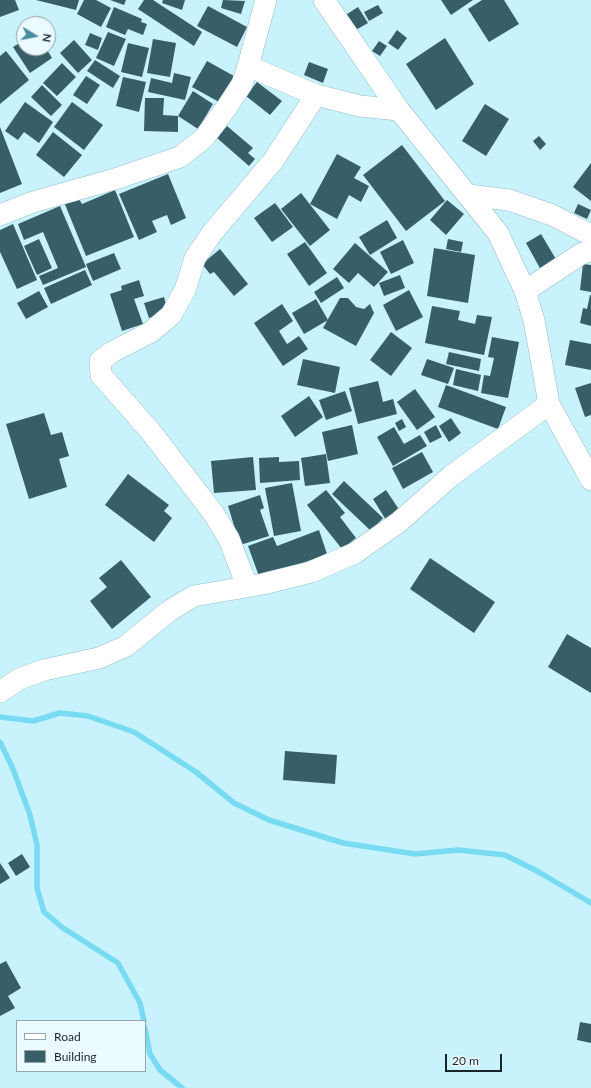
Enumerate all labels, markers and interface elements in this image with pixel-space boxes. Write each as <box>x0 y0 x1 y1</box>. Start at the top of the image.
north arrow <box>16 16 56 56</box>
text: N <box>40 33 54 43</box>
legend <box>16 1020 146 1072</box>
text: Road <box>54 1029 81 1044</box>
scale bar <box>447 1046 504 1072</box>
text: Building <box>54 1049 97 1064</box>
text: 20 m <box>452 1053 479 1068</box>

